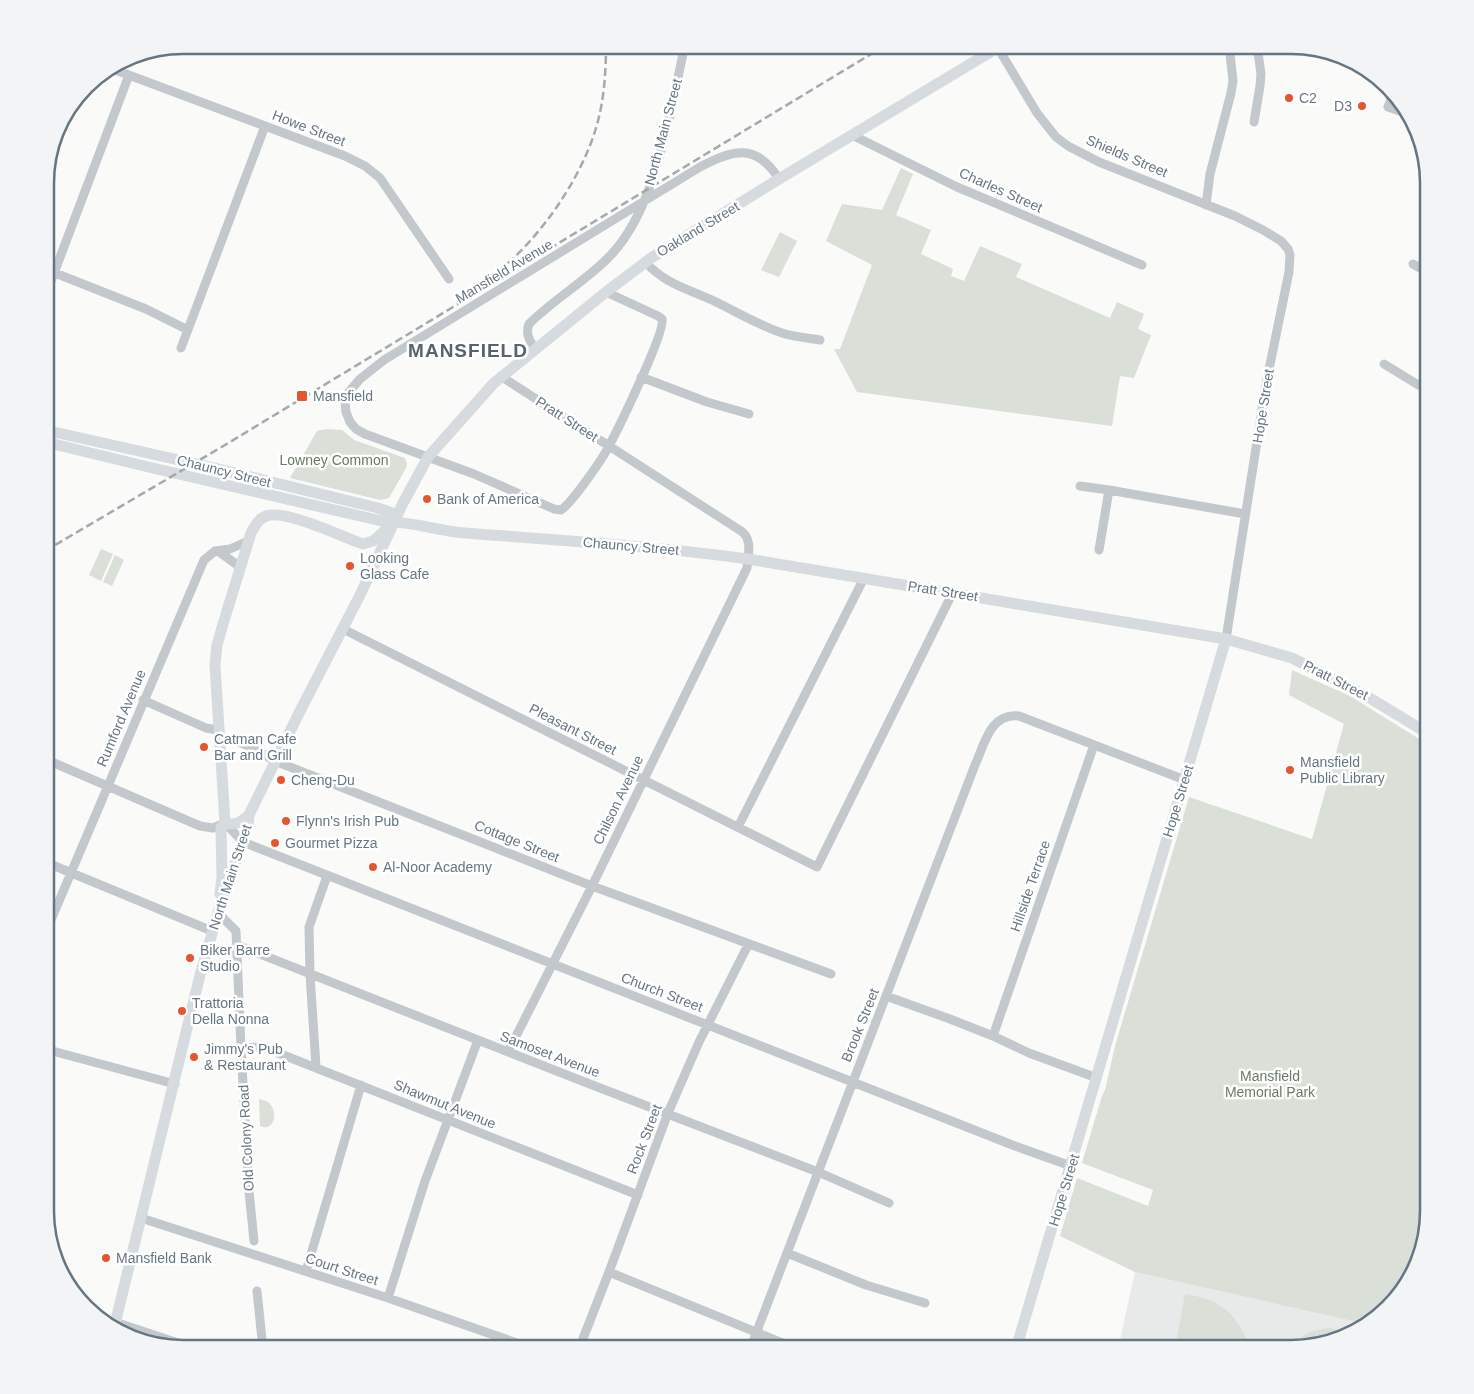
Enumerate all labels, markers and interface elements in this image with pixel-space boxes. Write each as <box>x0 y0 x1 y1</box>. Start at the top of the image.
street label: North Main Street <box>641 77 685 187</box>
place label: C2 <box>1299 90 1317 106</box>
marker: C2 <box>1283 92 1295 104</box>
place label: D3 <box>1334 98 1352 114</box>
marker: D3 <box>1356 100 1368 112</box>
street label: Howe Street <box>270 107 348 149</box>
street label: Shields Street <box>1084 132 1170 180</box>
street label: Charles Street <box>957 164 1045 216</box>
street label: Oakland Street <box>654 198 742 260</box>
street label: Mansfield Avenue <box>453 236 556 306</box>
district label: MANSFIELD <box>408 340 528 361</box>
street label: Hope Street <box>1249 368 1277 444</box>
place label: Mansfield <box>313 388 373 404</box>
marker: Mansfield <box>295 389 309 403</box>
street label: Pratt Street <box>533 393 601 445</box>
street label: Chauncy Street <box>175 452 273 490</box>
park label: Lowney Common <box>280 452 388 468</box>
place label: Bank of America <box>437 491 539 507</box>
marker: Bank of America <box>421 493 433 505</box>
street label: Chauncy Street <box>582 534 680 558</box>
place label: Looking Glass Cafe <box>360 550 429 582</box>
marker: Looking Glass Cafe <box>344 560 356 572</box>
street label: Pratt Street <box>907 578 979 604</box>
street label: Pratt Street <box>1301 657 1371 703</box>
street label: Rumford Avenue <box>93 667 149 769</box>
street label: Pleasant Street <box>527 700 619 758</box>
place label: Catman Cafe Bar and Grill <box>214 731 297 763</box>
marker: Catman Cafe Bar and Grill <box>198 741 210 753</box>
street label: Chilson Avenue <box>590 753 647 847</box>
place label: Mansfield Public Library <box>1300 754 1385 786</box>
street label: Hope Street <box>1159 763 1197 839</box>
marker: Mansfield Public Library <box>1284 764 1296 776</box>
place label: Cheng-Du <box>291 772 355 788</box>
marker: Cheng-Du <box>275 774 287 786</box>
place label: Flynn's Irish Pub <box>296 813 399 829</box>
marker: Flynn's Irish Pub <box>280 815 292 827</box>
street label: Cottage Street <box>472 817 562 865</box>
street label: North Main Street <box>205 822 255 932</box>
place label: Gourmet Pizza <box>285 835 378 851</box>
marker: Gourmet Pizza <box>269 837 281 849</box>
street label: Hillside Terrace <box>1007 838 1053 934</box>
place label: Al-Noor Academy <box>383 859 492 875</box>
marker: Al-Noor Academy <box>367 861 379 873</box>
place label: Biker Barre Studio <box>200 942 270 974</box>
marker: Biker Barre Studio <box>184 952 196 964</box>
street label: Church Street <box>619 969 705 1015</box>
street label: Brook Street <box>838 986 882 1064</box>
place label: Trattoria Della Nonna <box>192 995 269 1027</box>
marker: Trattoria Della Nonna <box>176 1005 188 1017</box>
street label: Samoset Avenue <box>498 1028 602 1080</box>
place label: Jimmy's Pub & Restaurant <box>204 1041 286 1073</box>
marker: Jimmy's Pub & Restaurant <box>188 1051 200 1063</box>
park label: Mansfield Memorial Park <box>1225 1068 1316 1100</box>
street label: Shawmut Avenue <box>392 1076 499 1132</box>
street label: Old Colony Road <box>235 1084 257 1192</box>
street label: Rock Street <box>623 1102 665 1176</box>
street label: Hope Street <box>1045 1152 1083 1228</box>
place label: Mansfield Bank <box>116 1250 213 1266</box>
street label: Court Street <box>304 1250 380 1288</box>
marker: Mansfield Bank <box>100 1252 112 1264</box>

